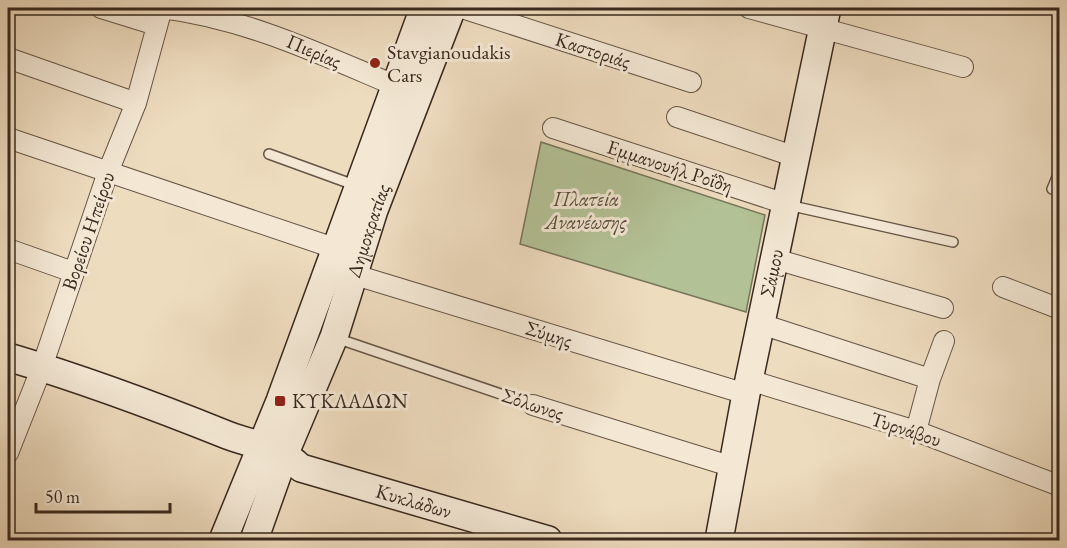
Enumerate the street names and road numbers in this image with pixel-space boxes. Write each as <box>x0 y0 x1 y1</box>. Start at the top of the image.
street label: Καστοριάς <box>552 26 634 74</box>
street label: Πιερίας <box>283 28 346 74</box>
street label: Εμμανουήλ Ροΐδη <box>604 133 736 199</box>
street label: Βορείου Ηπείρου <box>56 168 120 294</box>
street label: Δημοκρατίας <box>341 180 396 281</box>
street label: Σάμου <box>754 247 789 300</box>
street label: Σύμης <box>522 315 576 353</box>
street label: Σόλωνος <box>499 382 567 426</box>
street label: Τυρνάβου <box>867 405 945 453</box>
street label: Κυκλάδων <box>373 477 455 524</box>

